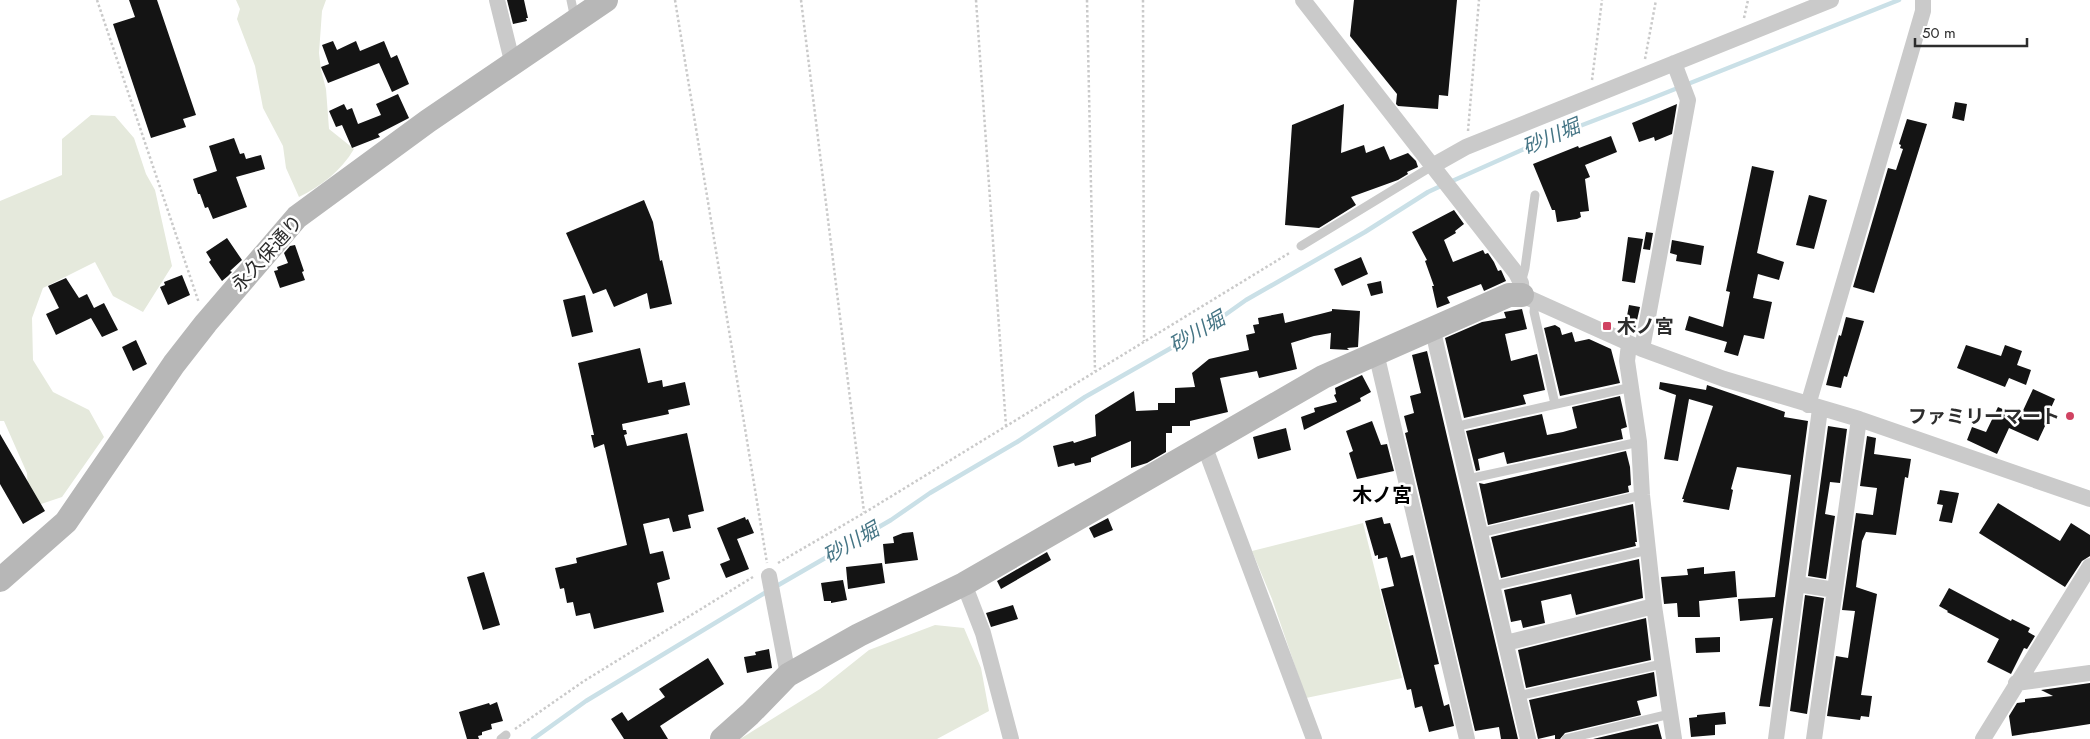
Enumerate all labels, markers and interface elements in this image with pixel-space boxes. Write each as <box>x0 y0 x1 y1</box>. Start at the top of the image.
scale bar <box>1915 15 2028 47</box>
text: 50 m <box>1922 22 1956 44</box>
water label: 砂川堀 <box>1518 111 1587 162</box>
street label: 永久保通り <box>225 209 309 297</box>
water label: 砂川堀 <box>1164 303 1233 360</box>
place label: 木ノ宮 <box>1617 313 1674 340</box>
marker: 木ノ宮 <box>1601 320 1613 332</box>
place label: ファミリーマート <box>1908 403 2060 430</box>
marker: ファミリーマート <box>2064 410 2076 422</box>
district label: 木ノ宮 <box>1352 481 1412 510</box>
water label: 砂川堀 <box>818 514 887 571</box>

